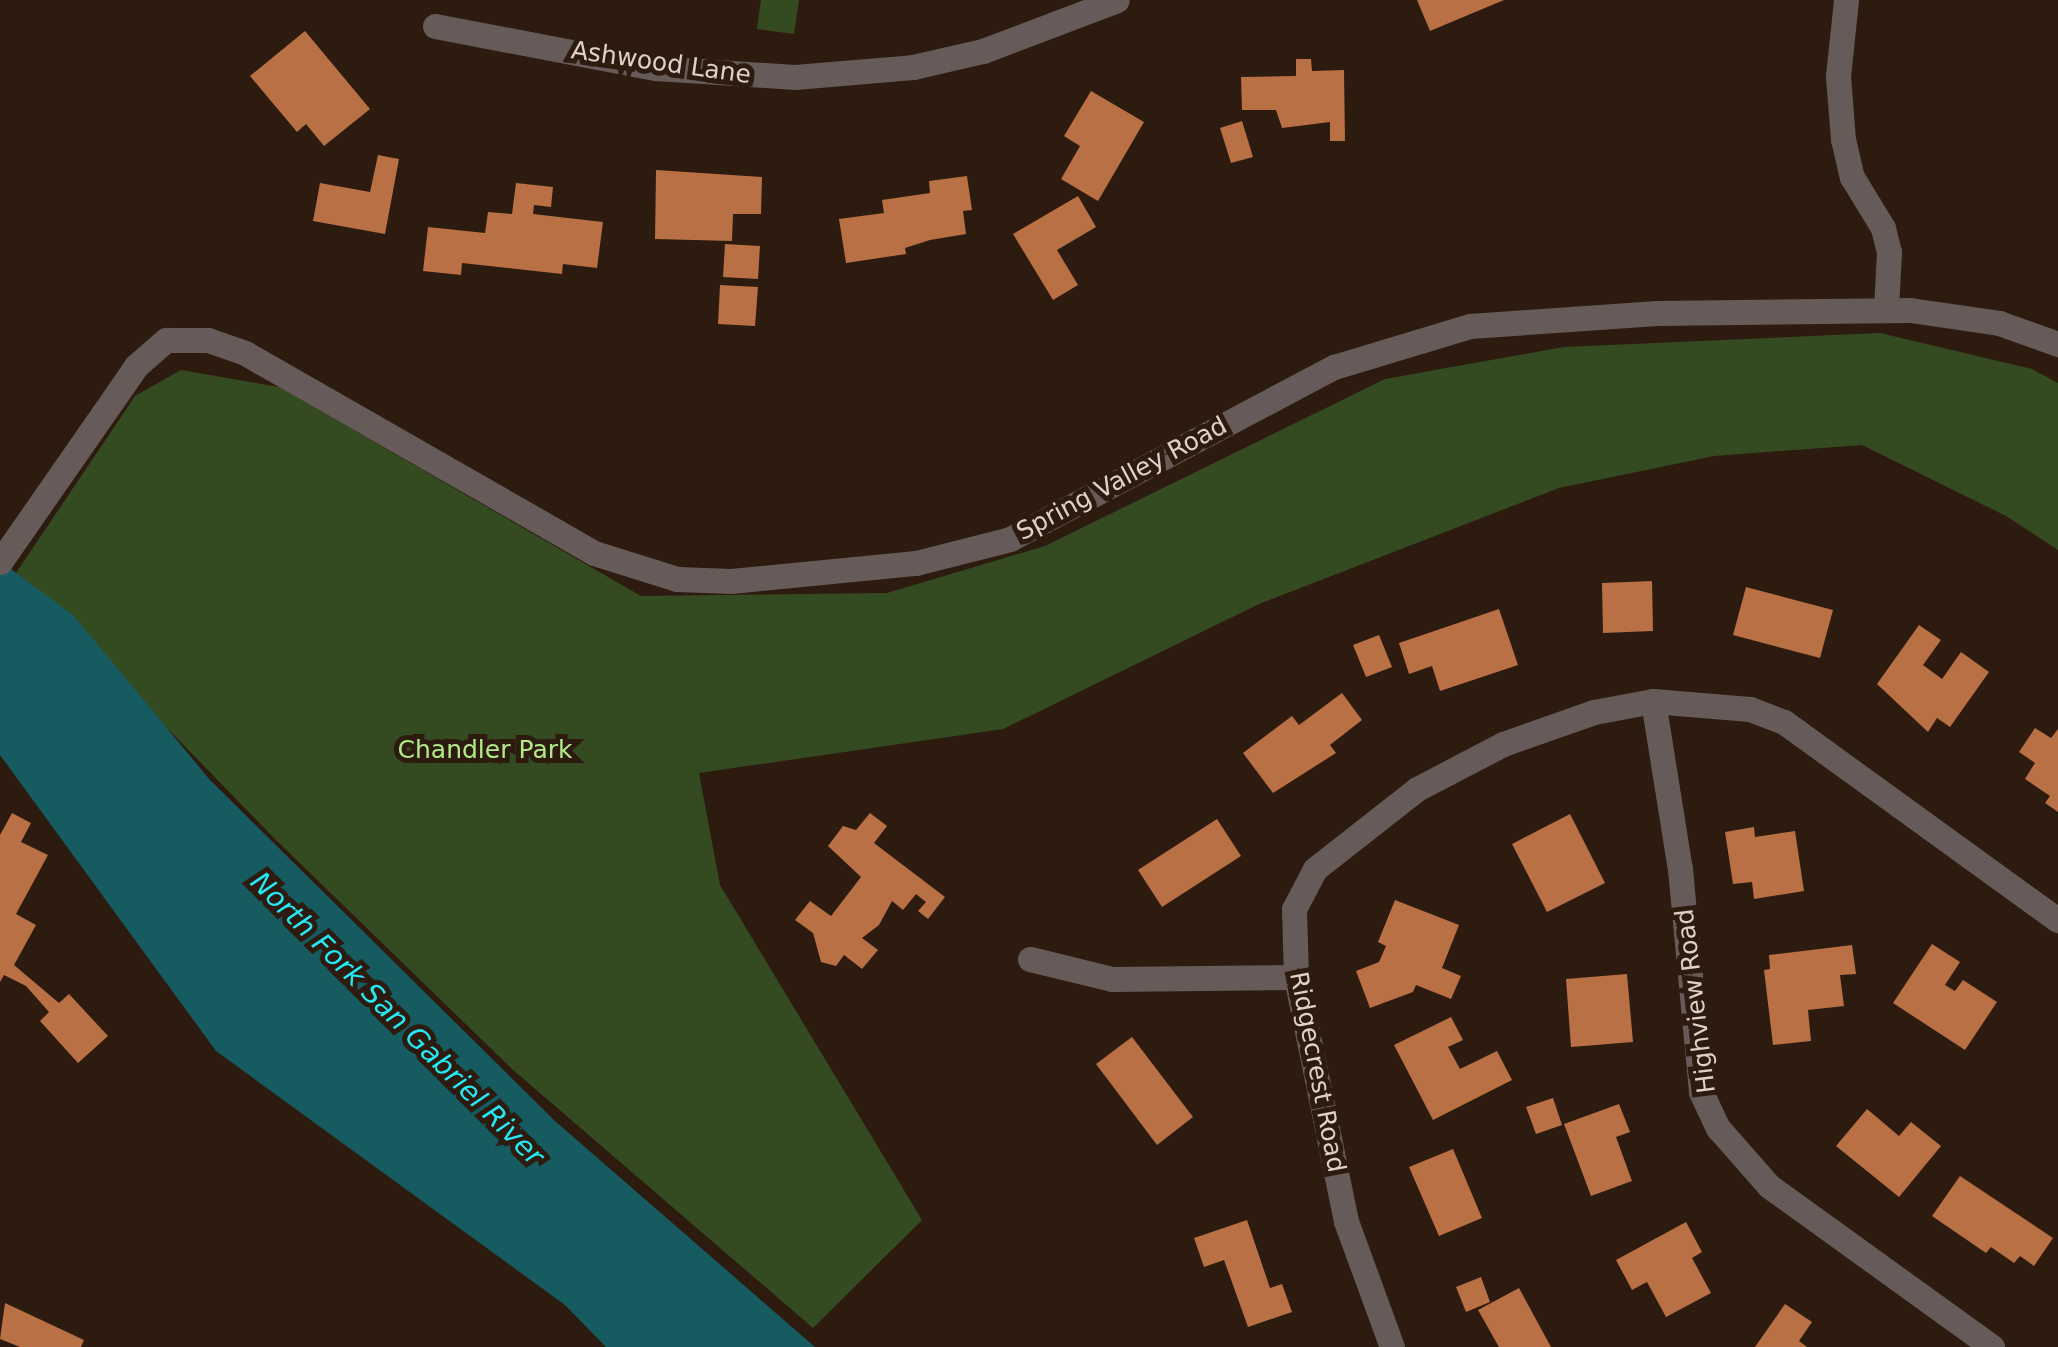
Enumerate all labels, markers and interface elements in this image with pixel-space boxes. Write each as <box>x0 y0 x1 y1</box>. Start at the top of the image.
street label: Ashwood Lane <box>569 36 753 90</box>
street label: Spring Valley Road <box>1012 411 1232 547</box>
park label: Chandler Park <box>398 735 572 765</box>
water label: North Fork San Gabriel River <box>243 865 551 1173</box>
street label: Highview Road <box>1670 907 1722 1095</box>
street label: Ridgecrest Road <box>1283 969 1351 1175</box>

